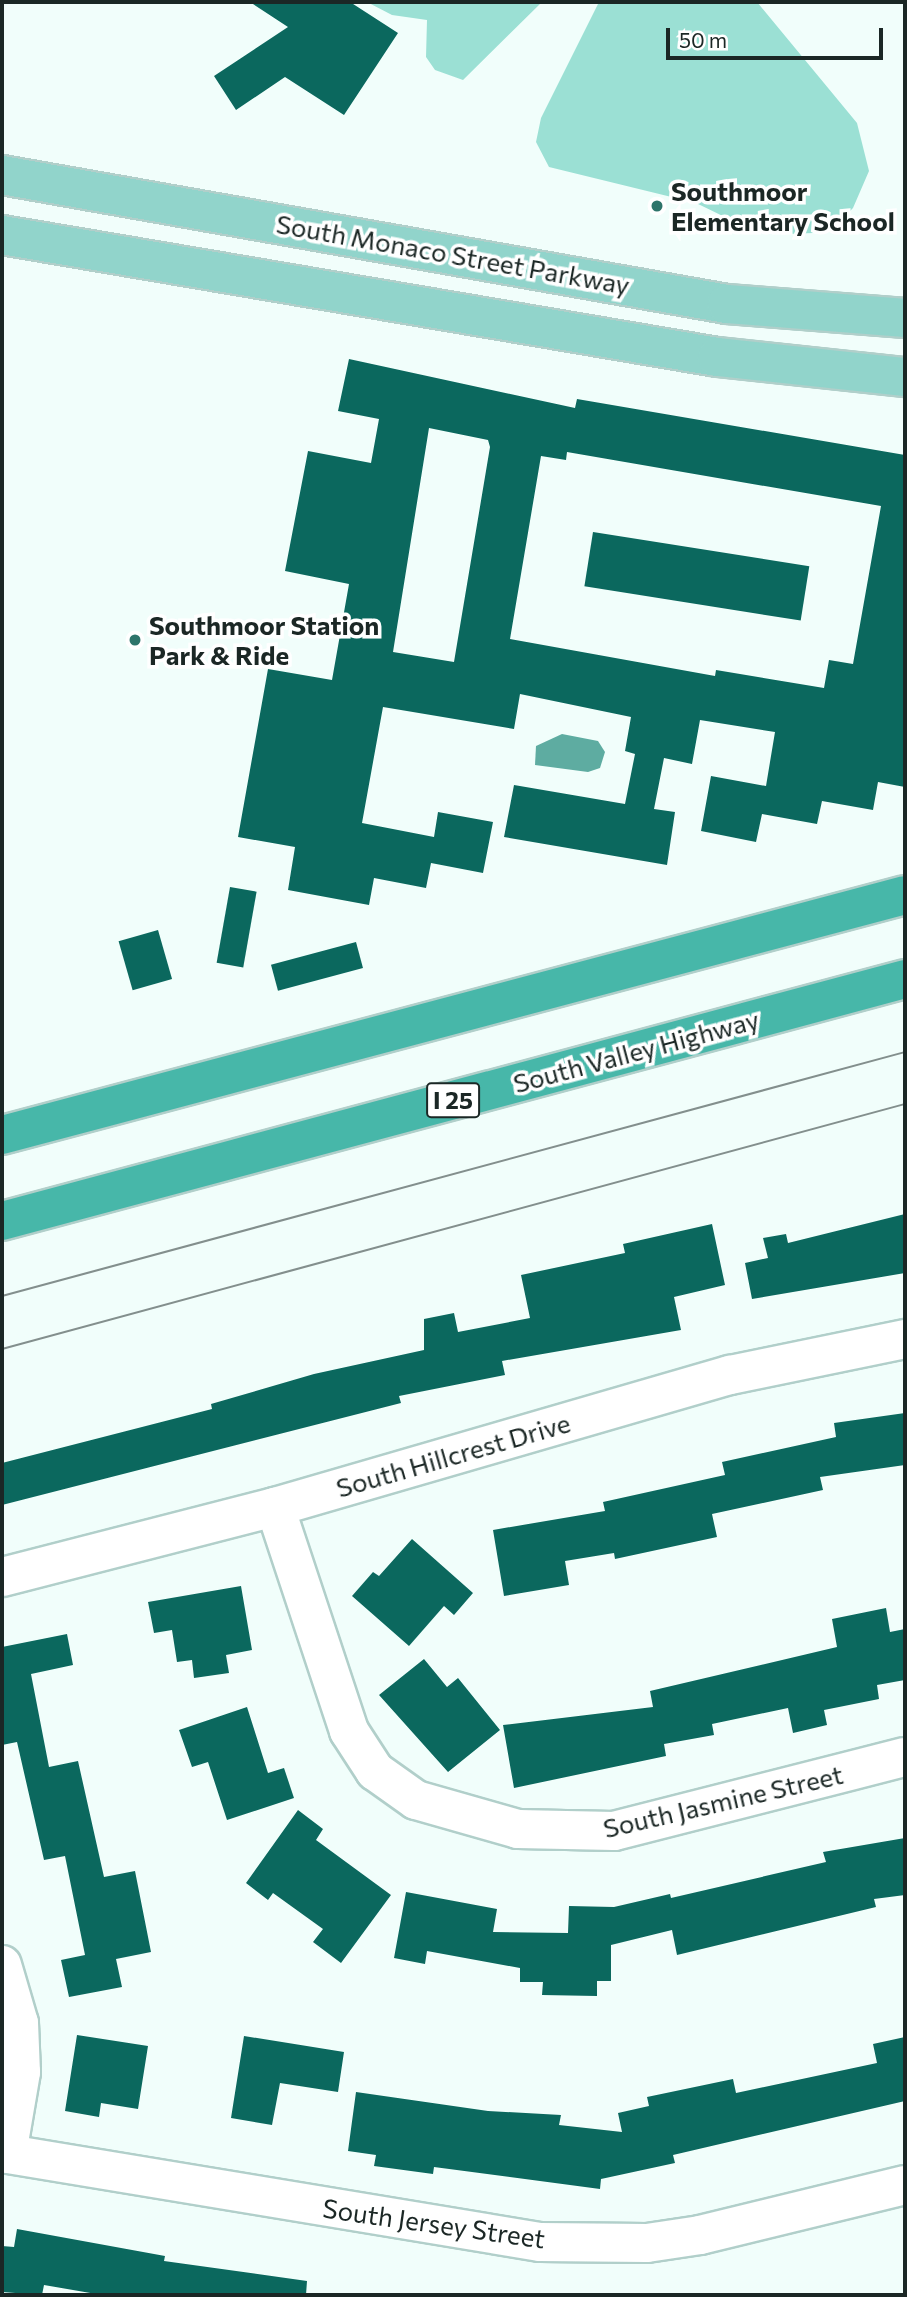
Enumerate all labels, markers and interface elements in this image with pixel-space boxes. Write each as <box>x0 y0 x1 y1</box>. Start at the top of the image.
scale bar <box>669 14 886 58</box>
text: 50 m <box>679 27 727 52</box>
place label: Southmoor Elementary School <box>671 175 895 236</box>
marker: Southmoor Elementary School <box>649 198 665 214</box>
street label: South Monaco Street Parkway <box>274 208 632 300</box>
place label: Southmoor Station Park & Ride <box>149 609 379 670</box>
marker: Southmoor Station Park & Ride <box>127 632 143 648</box>
street label: South Valley Highway <box>510 1003 762 1099</box>
road number: I 25 <box>425 1080 481 1120</box>
street label: South Hillcrest Drive <box>332 1407 574 1503</box>
street label: South Jasmine Street <box>600 1758 846 1844</box>
street label: South Jersey Street <box>321 2192 547 2254</box>

